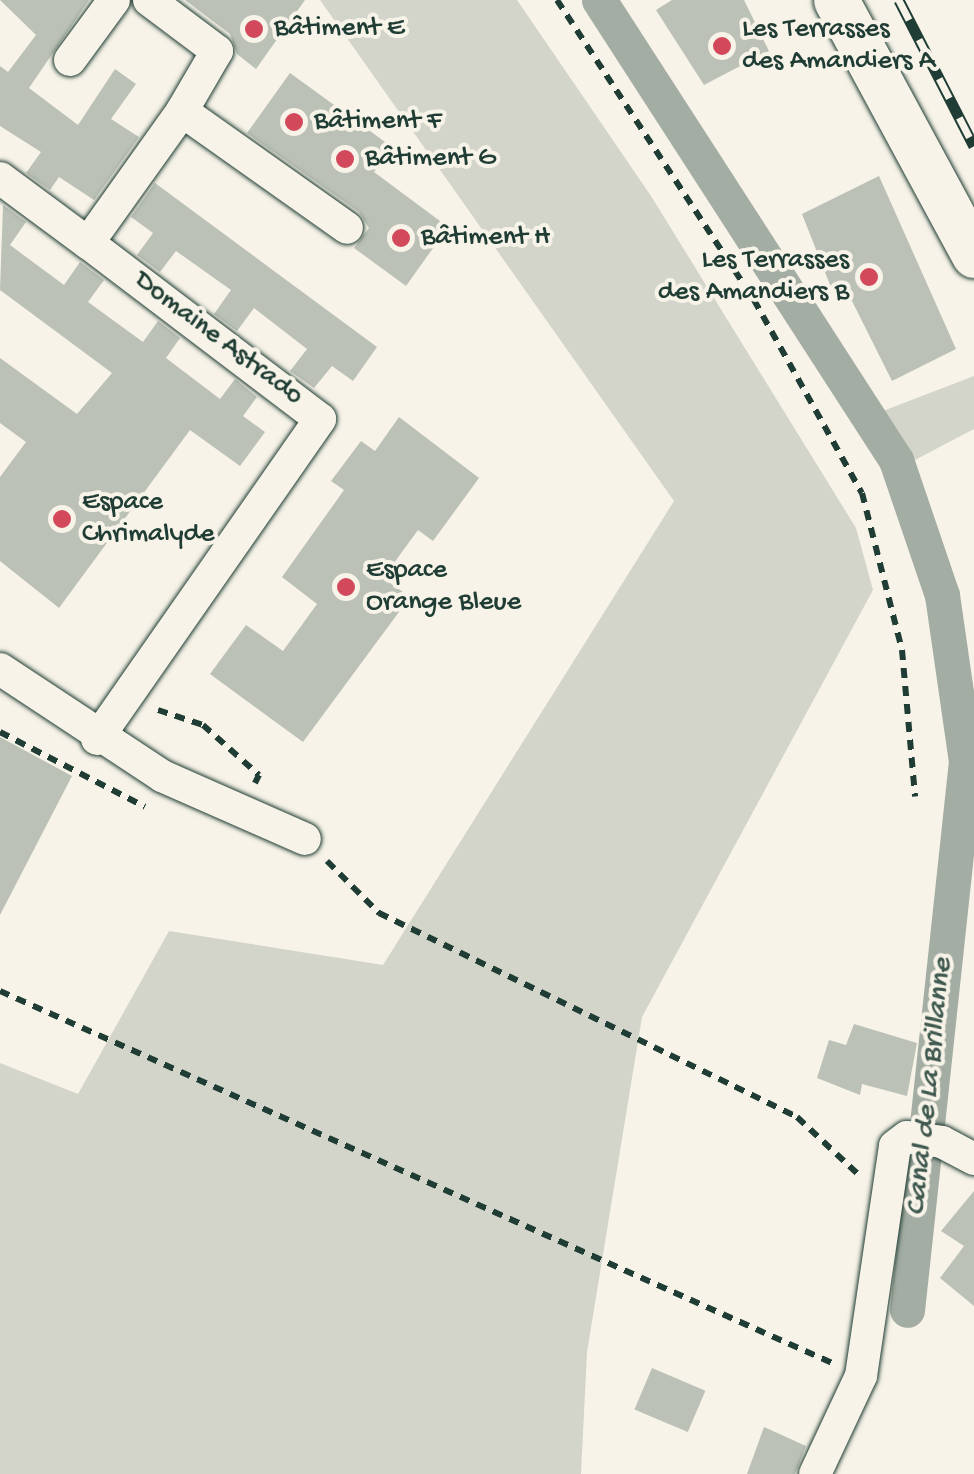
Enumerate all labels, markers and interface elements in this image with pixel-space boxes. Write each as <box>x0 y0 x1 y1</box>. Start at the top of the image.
place label: Bâtiment E <box>274 12 404 46</box>
place label: Les Terrasses des Amandiers A <box>742 13 935 79</box>
marker: Bâtiment E <box>243 18 265 40</box>
marker: Les Terrasses des Amandiers A <box>711 35 733 57</box>
place label: Bâtiment F <box>314 105 441 139</box>
marker: Bâtiment F <box>283 111 305 133</box>
place label: Bâtiment G <box>365 142 496 176</box>
marker: Bâtiment G <box>334 148 356 170</box>
place label: Bâtiment H <box>421 221 550 255</box>
marker: Bâtiment H <box>390 227 412 249</box>
place label: Les Terrasses des Amandiers B <box>658 244 849 310</box>
street label: Domaine Astrado <box>127 264 309 414</box>
marker: Les Terrasses des Amandiers B <box>858 266 880 288</box>
place label: Espace Chrimalyde <box>82 486 214 552</box>
marker: Espace Chrimalyde <box>51 508 73 530</box>
place label: Espace Orange Bleue <box>366 554 521 620</box>
marker: Espace Orange Bleue <box>335 576 357 598</box>
water label: Canal de La Brillanne <box>900 956 962 1218</box>

